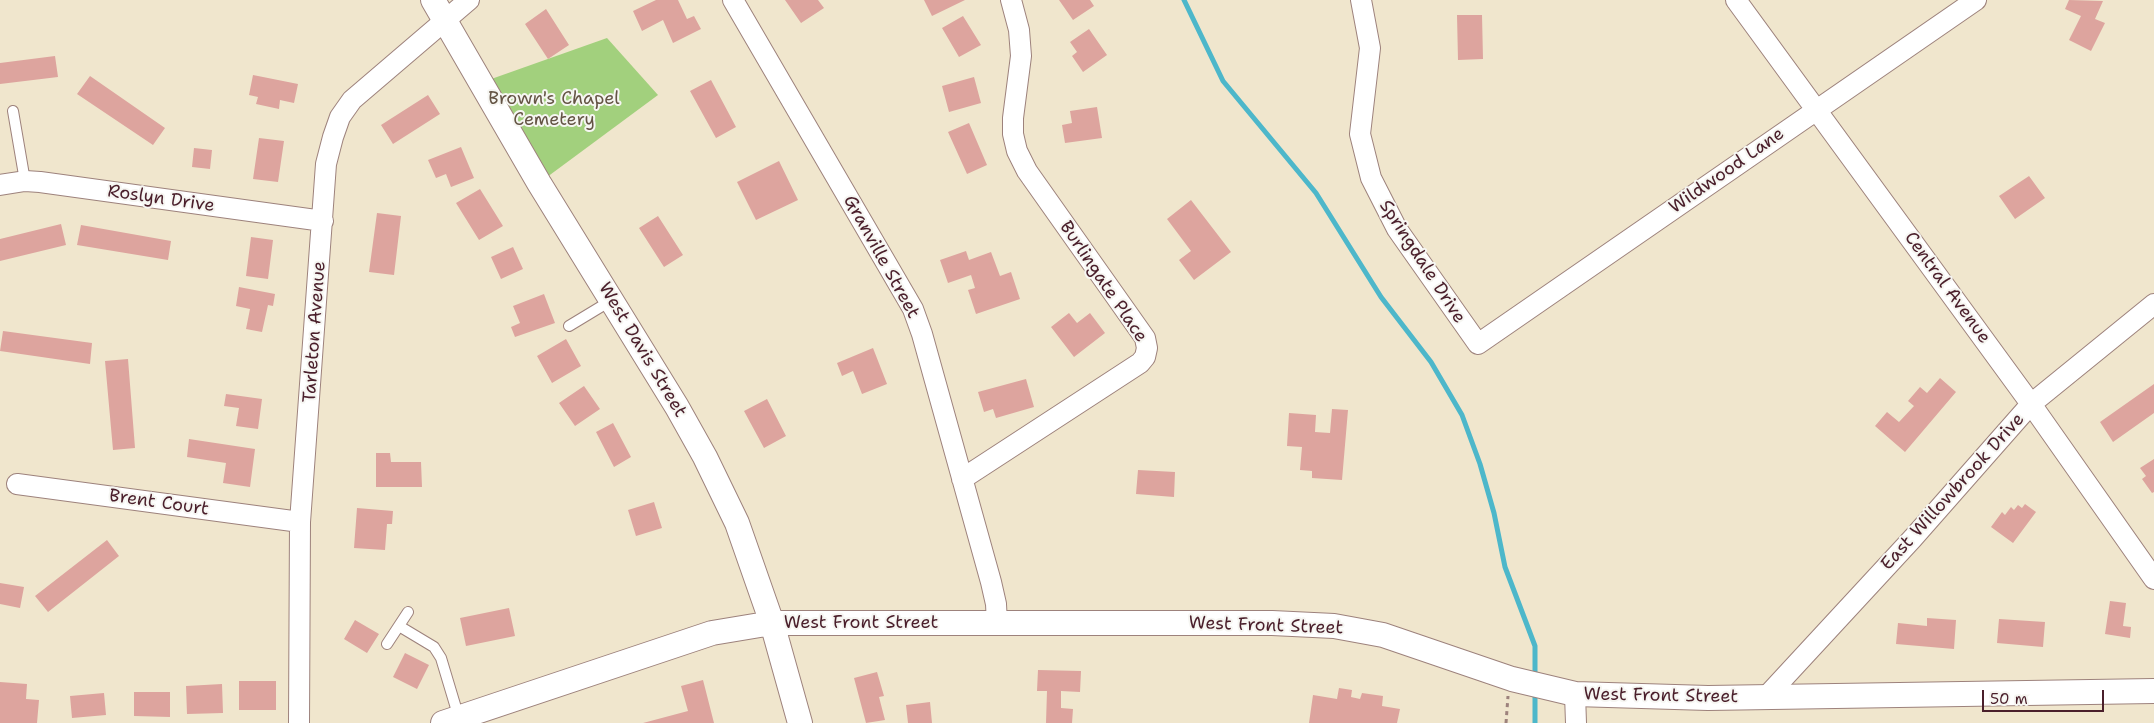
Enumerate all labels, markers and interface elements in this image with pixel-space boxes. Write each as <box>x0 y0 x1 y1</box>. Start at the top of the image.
park label: Brown's Chapel Cemetery <box>488 88 620 130</box>
street label: Wildwood Lane <box>1665 123 1789 219</box>
street label: Roslyn Drive <box>106 181 216 217</box>
street label: Granville Street <box>838 192 924 322</box>
street label: Springdale Drive <box>1374 196 1470 328</box>
street label: Burlingate Place <box>1055 217 1151 347</box>
street label: Central Avenue <box>1899 228 1995 348</box>
street label: Tarleton Avenue <box>299 260 331 404</box>
street label: West Davis Street <box>593 279 691 421</box>
street label: East Willowbrook Drive <box>1877 409 2029 575</box>
street label: Brent Court <box>108 485 210 521</box>
street label: West Front Street <box>784 612 938 634</box>
street label: West Front Street <box>1188 613 1344 639</box>
scale bar <box>1984 680 2106 712</box>
street label: West Front Street <box>1584 684 1738 708</box>
text: 50 m <box>1990 689 2028 709</box>

